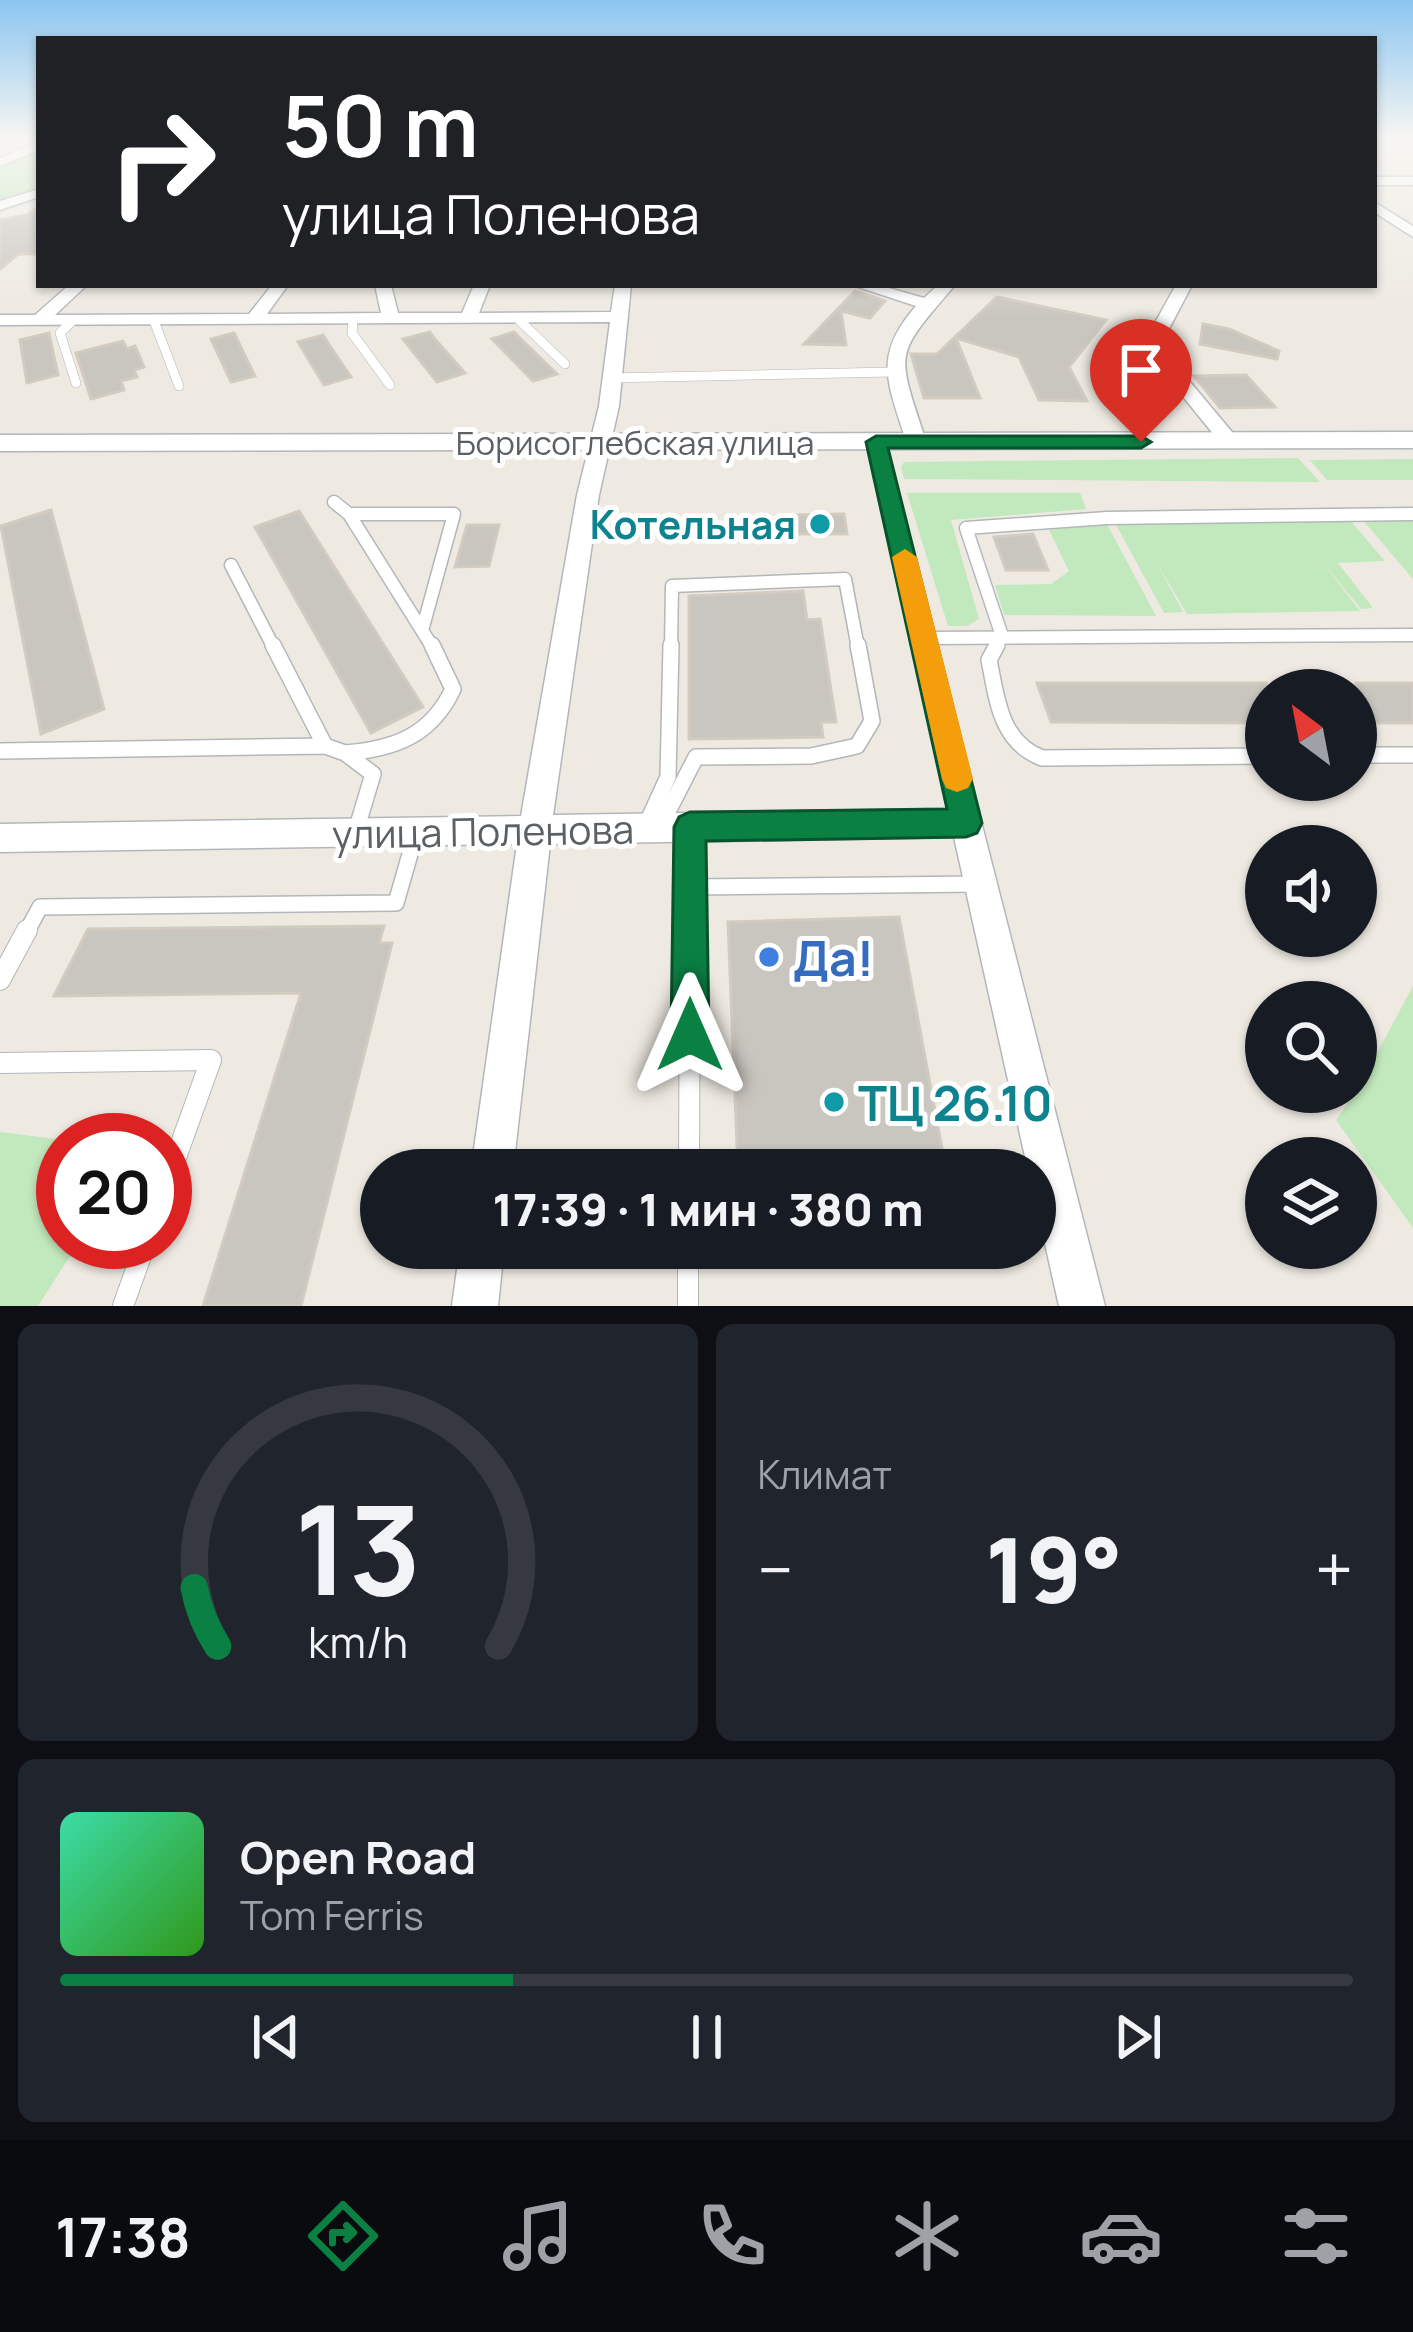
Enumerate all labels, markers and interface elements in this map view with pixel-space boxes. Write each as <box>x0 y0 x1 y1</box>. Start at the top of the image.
text: 50 m <box>282 67 479 182</box>
icon: right <box>84 84 240 240</box>
text: улица Поленова <box>282 176 700 250</box>
pin <box>1090 319 1192 442</box>
icon: arrive <box>1108 337 1174 403</box>
street label: Борисоглебская улица <box>456 420 814 465</box>
place label: Котельная <box>590 497 796 551</box>
marker: Котельная <box>807 511 833 537</box>
north arrow <box>1245 669 1377 801</box>
map controls <box>1245 669 1377 1269</box>
street label: улица Поленова <box>332 801 634 861</box>
button: sound <box>1245 825 1377 957</box>
place label: Да! <box>793 925 874 990</box>
marker: Да! <box>756 944 782 970</box>
position arrow <box>627 972 753 1098</box>
button: search <box>1245 981 1377 1113</box>
place label: ТЦ 26.10 <box>858 1070 1053 1135</box>
marker: ТЦ 26.10 <box>821 1089 847 1115</box>
speed limit sign: 20 <box>36 1113 192 1269</box>
button: layers <box>1245 1137 1377 1269</box>
text: 17:39 · 1 мин · 380 m <box>493 1178 923 1240</box>
text: Климат <box>758 1447 892 1501</box>
text: 13 <box>294 1462 421 1632</box>
text: 19° <box>985 1507 1123 1630</box>
text: − <box>758 1524 793 1614</box>
text: + <box>1315 1524 1353 1614</box>
text: km/h <box>308 1611 408 1670</box>
text: Open Road <box>240 1826 476 1888</box>
text: Tom Ferris <box>240 1888 424 1942</box>
icon: previous <box>243 2004 309 2070</box>
icon: pause <box>674 2004 740 2070</box>
icon: next <box>1105 2004 1171 2070</box>
icon: directions <box>301 2194 385 2278</box>
icon: music <box>496 2194 580 2278</box>
icon: phone <box>690 2194 774 2278</box>
icon: climate <box>885 2194 969 2278</box>
icon: car <box>1079 2194 1163 2278</box>
icon: filters <box>1274 2194 1358 2278</box>
text: 17:38 <box>55 2199 191 2273</box>

